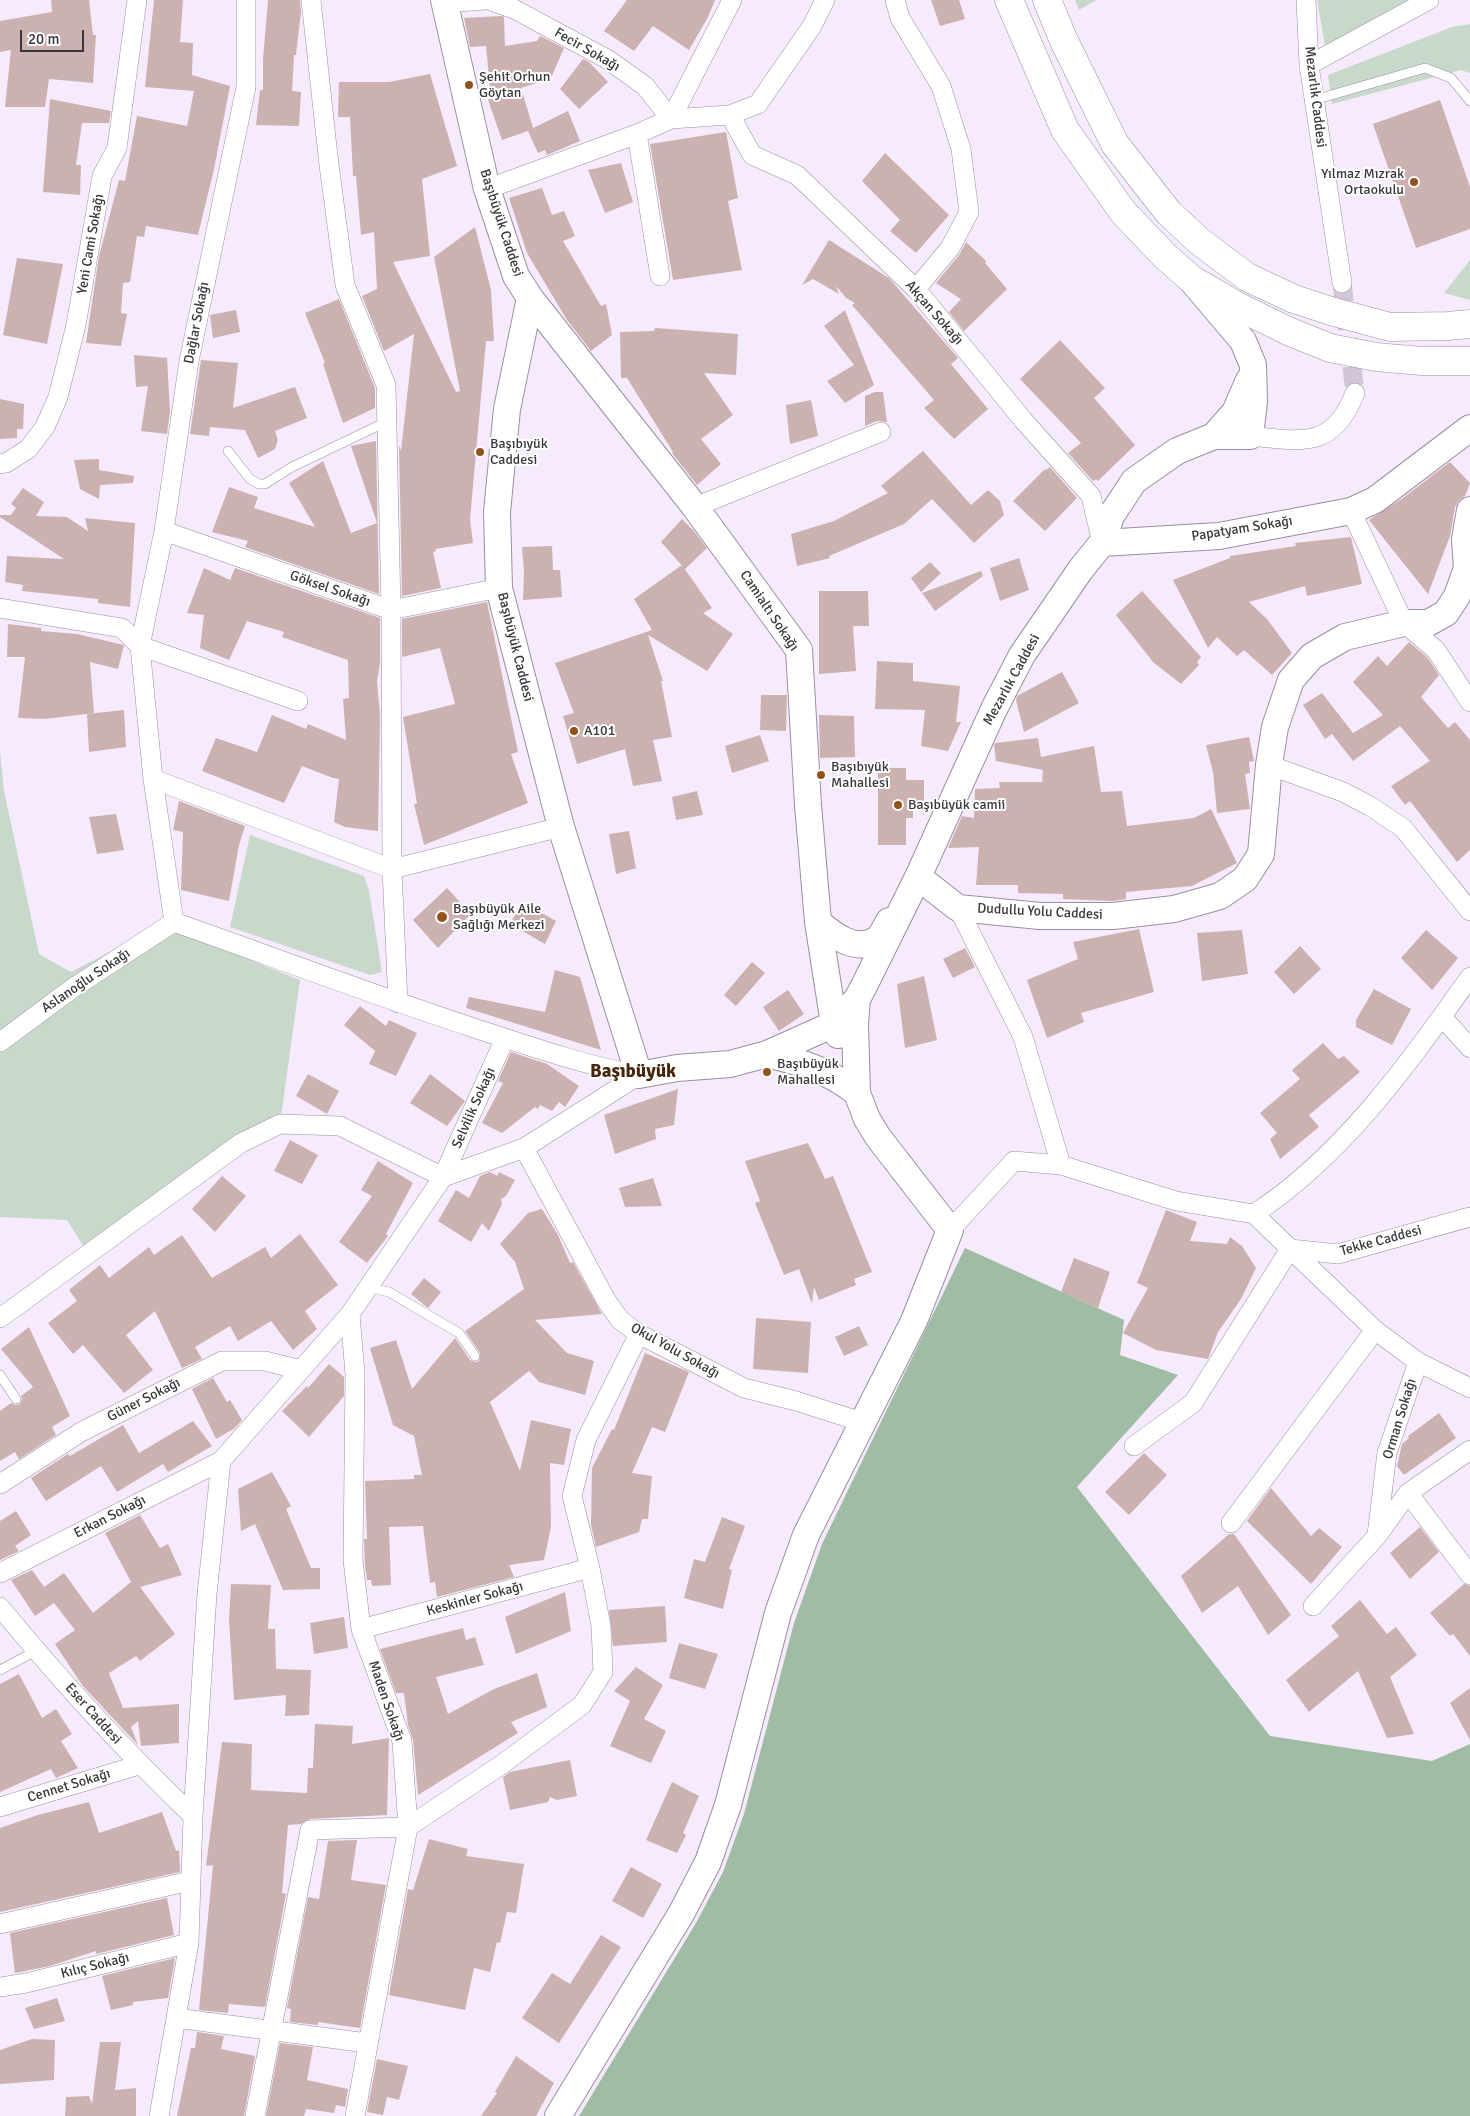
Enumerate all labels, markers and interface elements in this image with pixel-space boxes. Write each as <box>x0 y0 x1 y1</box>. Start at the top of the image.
scale bar <box>22 20 86 52</box>
street label: Fecir Sokağı <box>551 24 623 76</box>
text: 20 m <box>28 30 59 48</box>
street label: Mezarlık Caddesi <box>1300 45 1330 149</box>
place label: Şehit Orhun Göytan <box>479 69 550 102</box>
marker: Şehit Orhun Göytan <box>463 79 475 91</box>
place label: Yılmaz Mızrak Ortaokulu <box>1321 166 1404 198</box>
street label: Başıbüyük Caddesi <box>476 167 526 279</box>
marker: Yılmaz Mızrak Ortaokulu <box>1408 176 1420 188</box>
street label: Yeni Cami Sokağı <box>74 193 108 295</box>
street label: Akçan Sokağı <box>901 277 967 349</box>
street label: Dağlar Sokağı <box>181 281 213 365</box>
place label: Başıbıyük Caddesi <box>490 436 548 468</box>
marker: Başıbıyük Caddesi <box>474 446 486 458</box>
street label: Papatyam Sokağı <box>1190 513 1294 545</box>
street label: Göksel Sokağı <box>288 567 372 611</box>
street label: Camialtı Sokağı <box>736 568 802 654</box>
street label: Başıbüyük Caddesi <box>493 591 537 703</box>
street label: Mezarlık Caddesi <box>980 631 1044 729</box>
place label: A101 <box>584 723 615 739</box>
marker: A101 <box>568 725 580 737</box>
place label: Başıbıyük Mahallesi <box>831 759 889 792</box>
marker: Başıbıyük Mahallesi <box>815 769 827 781</box>
place label: Başıbüyük camii <box>908 797 1005 813</box>
marker: Başıbüyük camii <box>892 799 904 811</box>
street label: Dudullu Yolu Caddesi <box>977 900 1103 924</box>
place label: Başıbüyük Aile Sağlığı Merkezi <box>453 901 545 934</box>
marker: Başıbüyük Aile Sağlığı Merkezi <box>435 910 449 924</box>
street label: Aslanoğlu Sokağı <box>39 945 133 1017</box>
place label: Başıbüyük Mahallesi <box>777 1056 839 1088</box>
district label: Başıbüyük <box>590 1061 676 1083</box>
street label: Selvilik Sokağı <box>449 1065 499 1151</box>
marker: Başıbüyük Mahallesi <box>761 1066 773 1078</box>
street label: Tekke Caddesi <box>1338 1222 1424 1260</box>
street label: Okul Yolu Sokağı <box>627 1320 723 1382</box>
street label: Güner Sokağı <box>105 1374 183 1426</box>
street label: Orman Sokağı <box>1380 1377 1420 1461</box>
street label: Erkan Sokağı <box>71 1492 149 1542</box>
street label: Keskinler Sokağı <box>425 1578 525 1620</box>
street label: Maden Sokağı <box>364 1659 408 1743</box>
street label: Eser Caddesi <box>61 1680 125 1748</box>
street label: Cennet Sokağı <box>25 1765 113 1807</box>
street label: Kılıç Sokağı <box>59 1949 131 1983</box>

